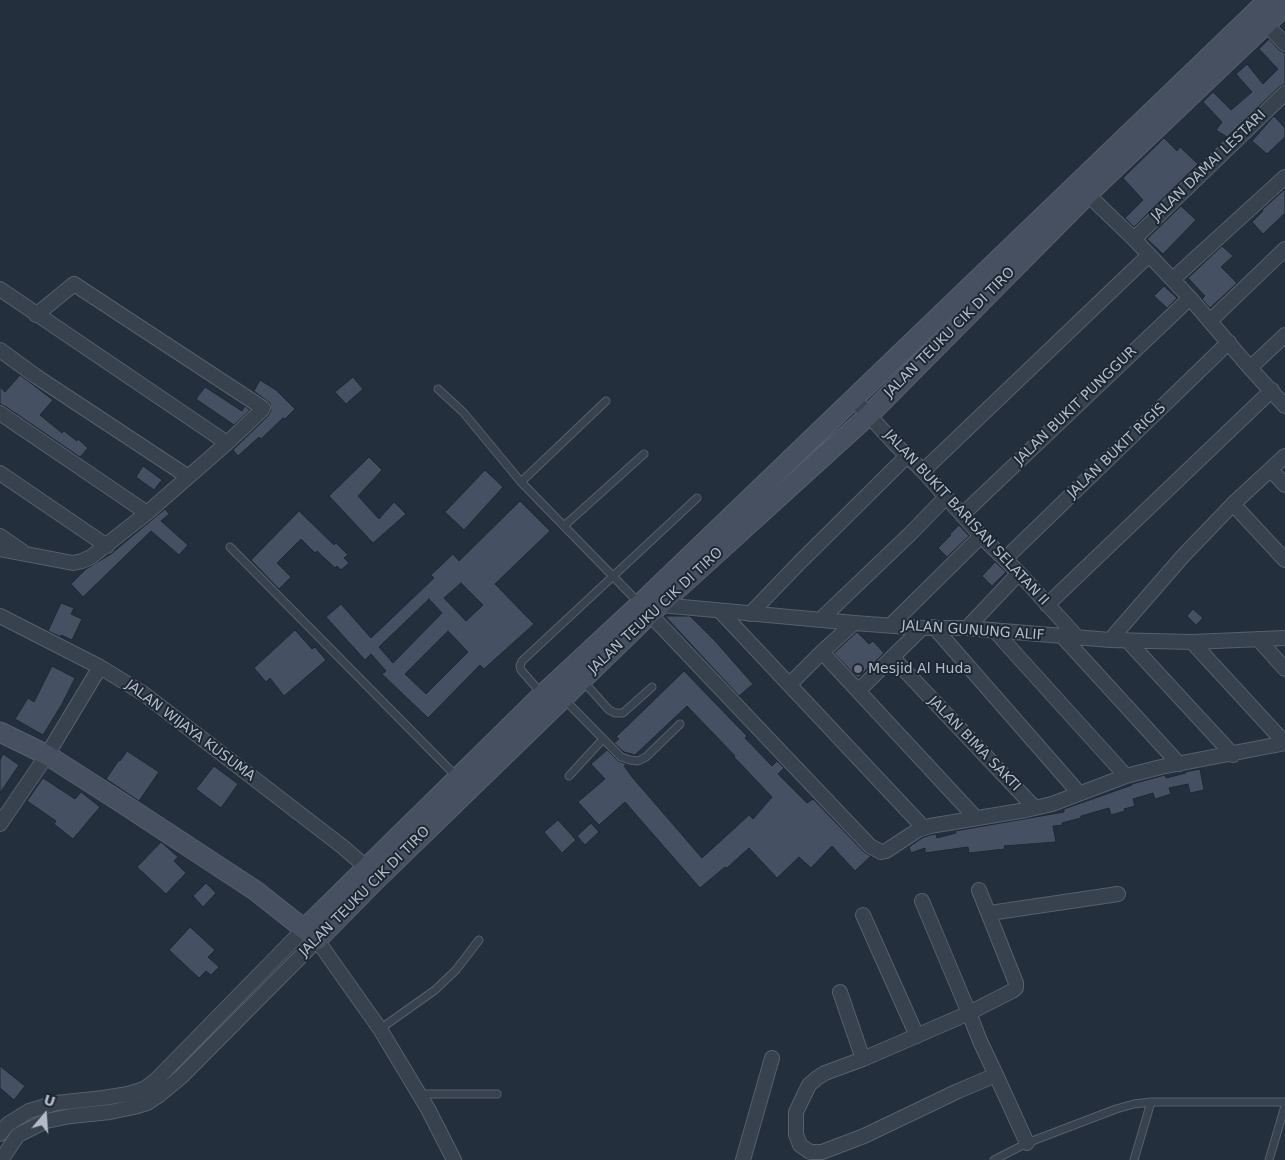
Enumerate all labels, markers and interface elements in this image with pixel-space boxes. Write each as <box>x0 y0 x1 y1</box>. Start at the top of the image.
street label: JALAN DAMAI LESTARI <box>1148 107 1270 225</box>
street label: JALAN TEUKU CIK DI TIRO <box>881 264 1019 402</box>
street label: JALAN BUKIT PUNGGUR <box>1012 343 1140 469</box>
street label: JALAN BUKIT RIGIS <box>1064 400 1170 502</box>
street label: JALAN BUKIT BARISAN SELATAN II <box>880 427 1052 609</box>
street label: JALAN TEUKU CIK DI TIRO <box>585 544 727 678</box>
street label: JALAN GUNUNG ALIF <box>901 618 1045 644</box>
place label: Mesjid Al Huda <box>868 661 972 677</box>
marker: Mesjid Al Huda <box>852 663 864 675</box>
street label: JALAN WIJAYA KUSUMA <box>122 677 258 785</box>
street label: JALAN BIMA SAKTI <box>924 693 1024 795</box>
street label: JALAN TEUKU CIK DI TIRO <box>296 823 434 961</box>
north arrow <box>20 1090 70 1140</box>
text: U <box>42 1091 58 1110</box>

